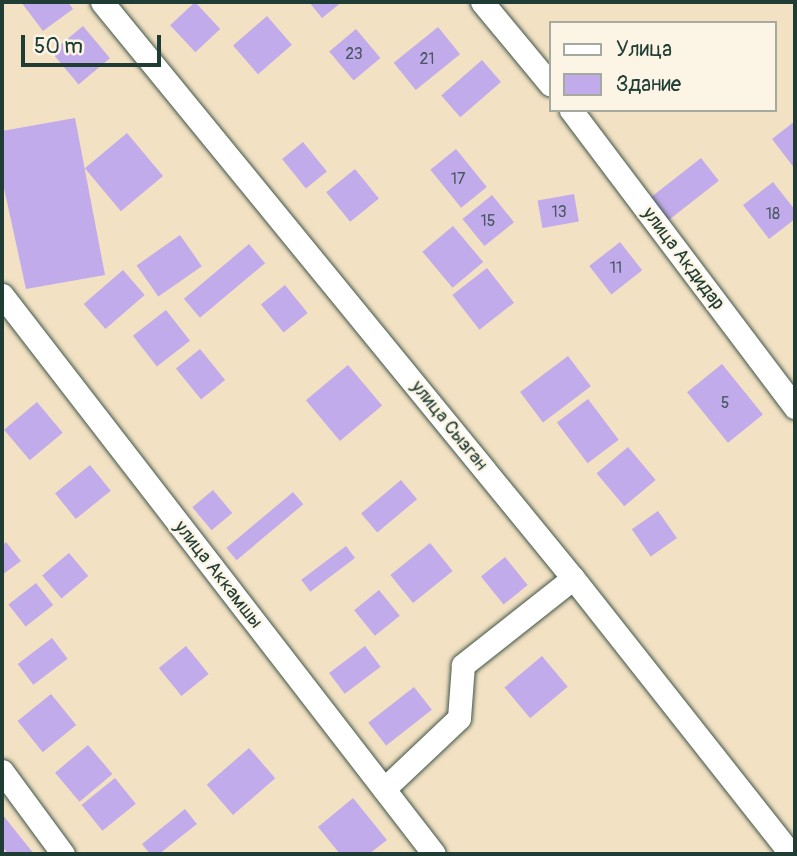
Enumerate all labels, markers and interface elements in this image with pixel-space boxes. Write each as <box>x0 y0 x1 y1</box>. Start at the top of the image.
scale bar <box>24 21 164 65</box>
legend <box>548 21 776 112</box>
text: 50 m <box>34 33 83 60</box>
text: Улица <box>616 36 672 63</box>
house number: 23 <box>345 44 363 64</box>
house number: 21 <box>419 49 435 69</box>
text: Здание <box>616 71 681 98</box>
house number: 17 <box>451 169 465 189</box>
house number: 13 <box>551 202 567 222</box>
street label: улица Акдидар <box>637 203 729 315</box>
house number: 18 <box>766 204 780 224</box>
house number: 15 <box>481 211 495 231</box>
house number: 11 <box>610 258 622 278</box>
street label: улица Сызган <box>406 376 492 476</box>
house number: 5 <box>721 393 729 413</box>
street label: улица Аккамшы <box>169 517 267 633</box>

